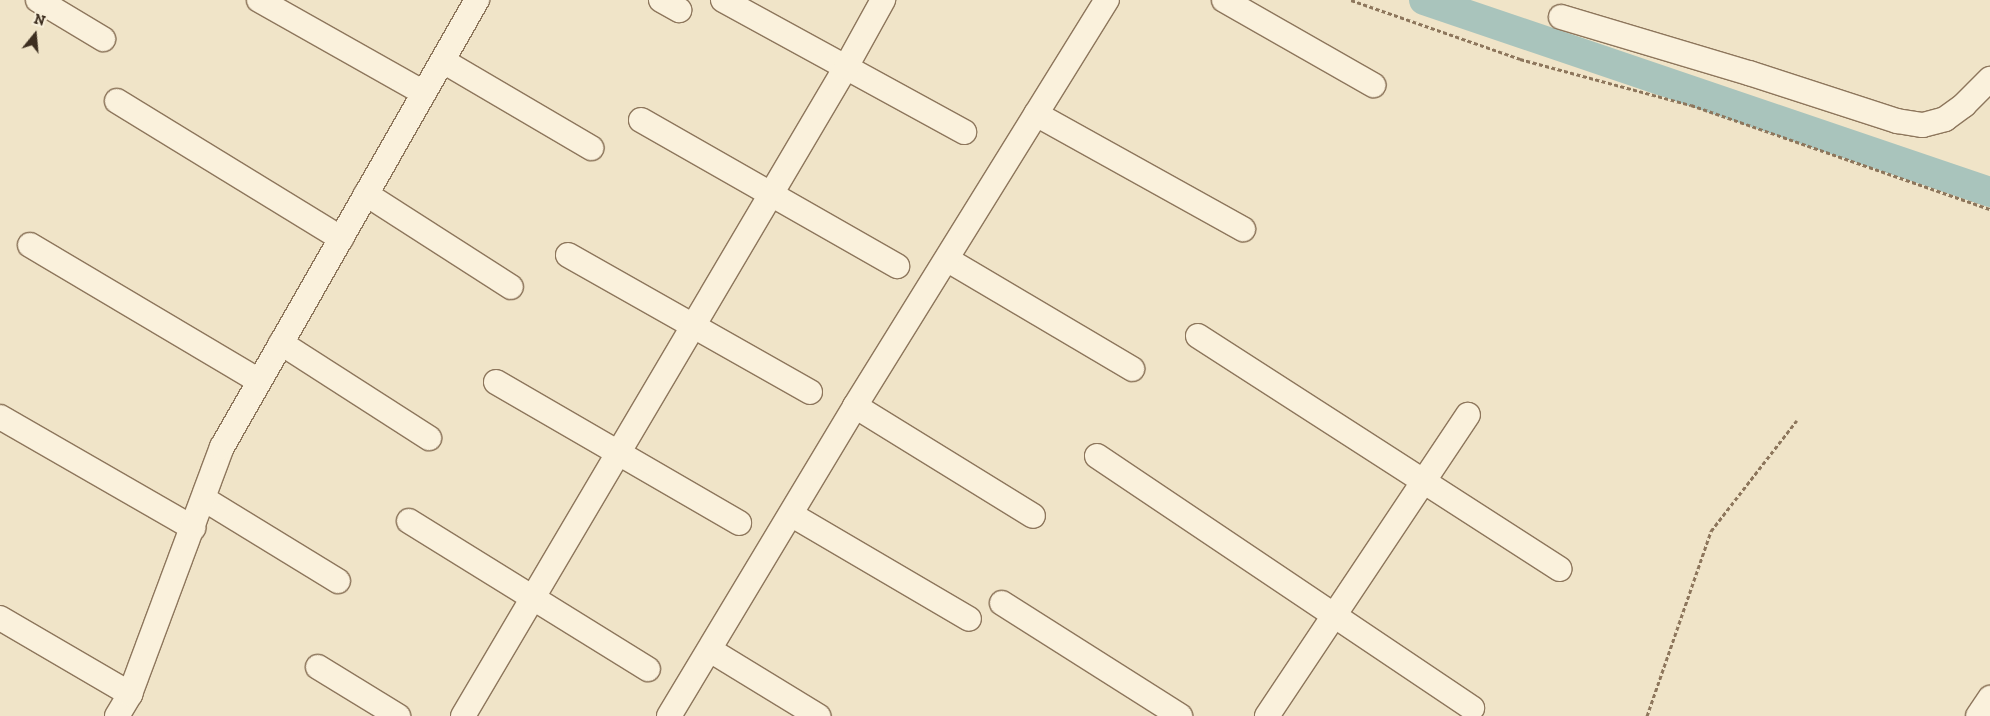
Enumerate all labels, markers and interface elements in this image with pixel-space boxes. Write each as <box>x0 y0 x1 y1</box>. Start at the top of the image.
north arrow <box>10 10 60 60</box>
text: N <box>32 10 47 30</box>

